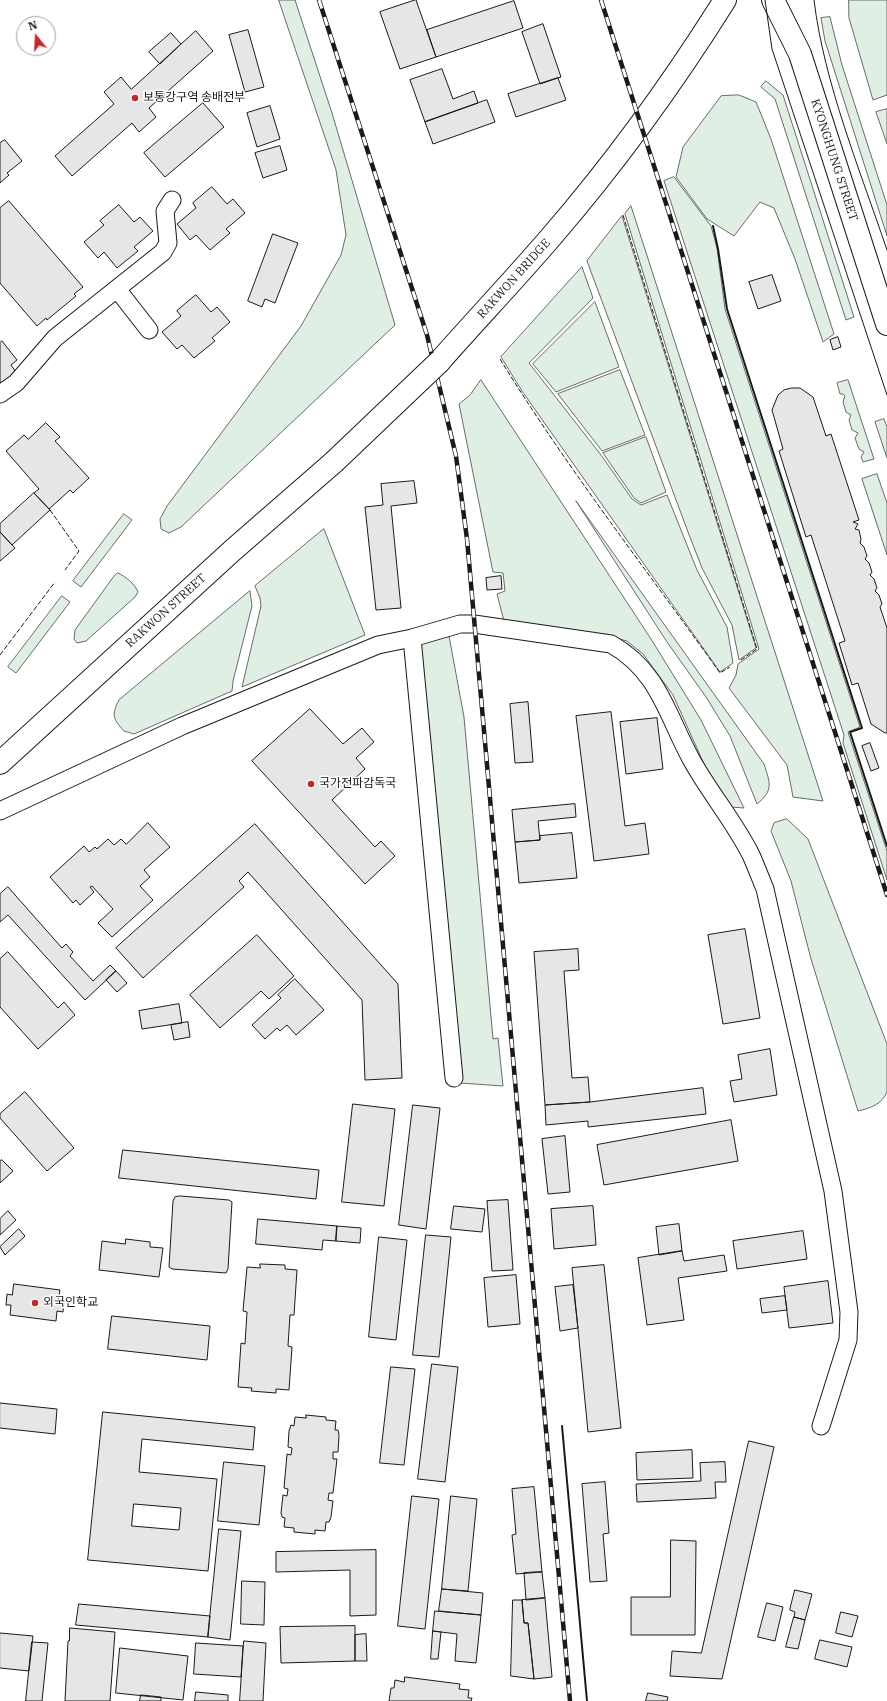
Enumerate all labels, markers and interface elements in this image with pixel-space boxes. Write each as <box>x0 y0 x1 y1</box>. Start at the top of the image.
north arrow <box>16 16 56 56</box>
text: N <box>26 18 39 34</box>
place label: 보통강구역 송배전부 <box>143 91 245 105</box>
marker: 보통강구역 송배전부 <box>130 93 140 103</box>
street label: KYONGHUNG STREET <box>807 97 861 223</box>
street label: RAKWON BRIDGE <box>474 236 554 322</box>
street label: RAKWON STREET <box>123 571 209 651</box>
place label: 국가전파감독국 <box>319 777 396 791</box>
marker: 국가전파감독국 <box>306 779 316 789</box>
place label: 외국인학교 <box>43 1296 98 1310</box>
marker: 외국인학교 <box>30 1298 40 1308</box>

